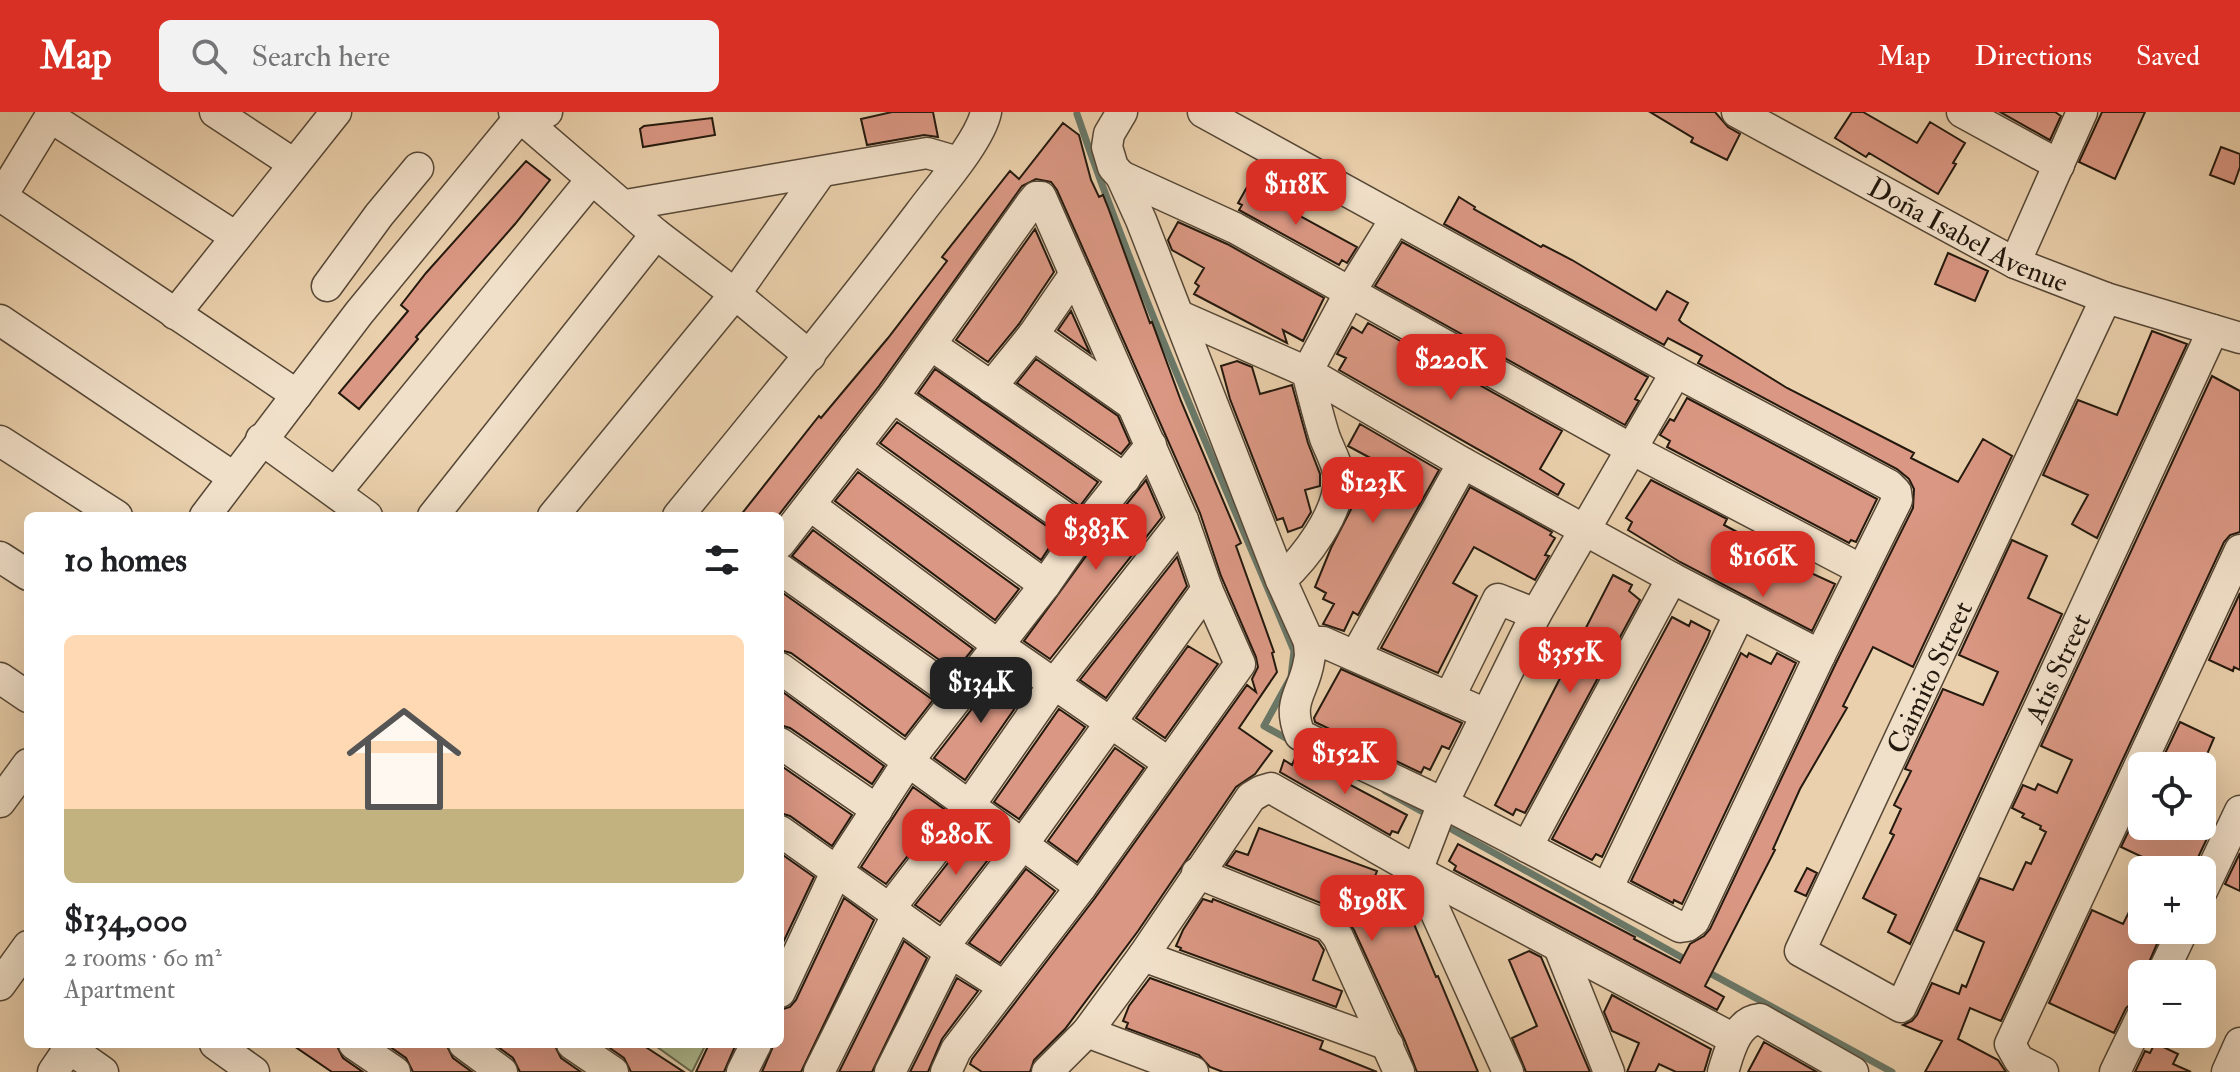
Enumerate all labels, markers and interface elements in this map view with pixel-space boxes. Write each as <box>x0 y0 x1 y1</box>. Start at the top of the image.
search box <box>159 20 719 92</box>
text: Map <box>40 32 111 80</box>
icon: search <box>187 34 231 78</box>
text: Search here <box>251 38 390 75</box>
text: Map <box>1878 39 1931 74</box>
text: Directions <box>1975 39 2092 74</box>
text: Saved <box>2136 39 2200 74</box>
pin: $118K <box>1240 159 1352 227</box>
text: $118K <box>1264 169 1328 201</box>
street label: Doña Isabel Avenue <box>1861 170 2073 301</box>
pin: $220K <box>1395 334 1507 402</box>
text: $220K <box>1415 344 1487 376</box>
pin: $123K <box>1317 457 1429 525</box>
text: $123K <box>1340 467 1406 499</box>
pin: $383K <box>1040 504 1152 572</box>
text: $383K <box>1063 514 1129 546</box>
pin: $166K <box>1707 531 1819 599</box>
icon: filters <box>700 538 744 582</box>
text: 10 homes <box>64 539 187 582</box>
text: $166K <box>1729 541 1797 573</box>
street label: Caimito Street <box>1880 596 1981 759</box>
street label: Atis Street <box>2018 608 2099 730</box>
pin: $355K <box>1514 627 1626 695</box>
text: $355K <box>1537 637 1603 669</box>
pin: $134K <box>925 657 1037 725</box>
text: $134K <box>948 667 1014 699</box>
icon: home <box>332 687 476 831</box>
pin: $152K <box>1289 728 1401 796</box>
text: $152K <box>1312 738 1378 770</box>
map controls <box>2128 752 2216 1048</box>
button: locate <box>2128 752 2216 840</box>
pin: $280K <box>900 809 1012 877</box>
text: $280K <box>920 819 992 851</box>
button: + <box>2128 856 2216 944</box>
pin: $198K <box>1316 875 1428 943</box>
text: $198K <box>1338 885 1406 917</box>
text: $134,000 <box>64 899 188 942</box>
text: 2 rooms · 60 m² <box>64 942 222 974</box>
button: − <box>2128 960 2216 1048</box>
text: Apartment <box>64 974 175 1006</box>

